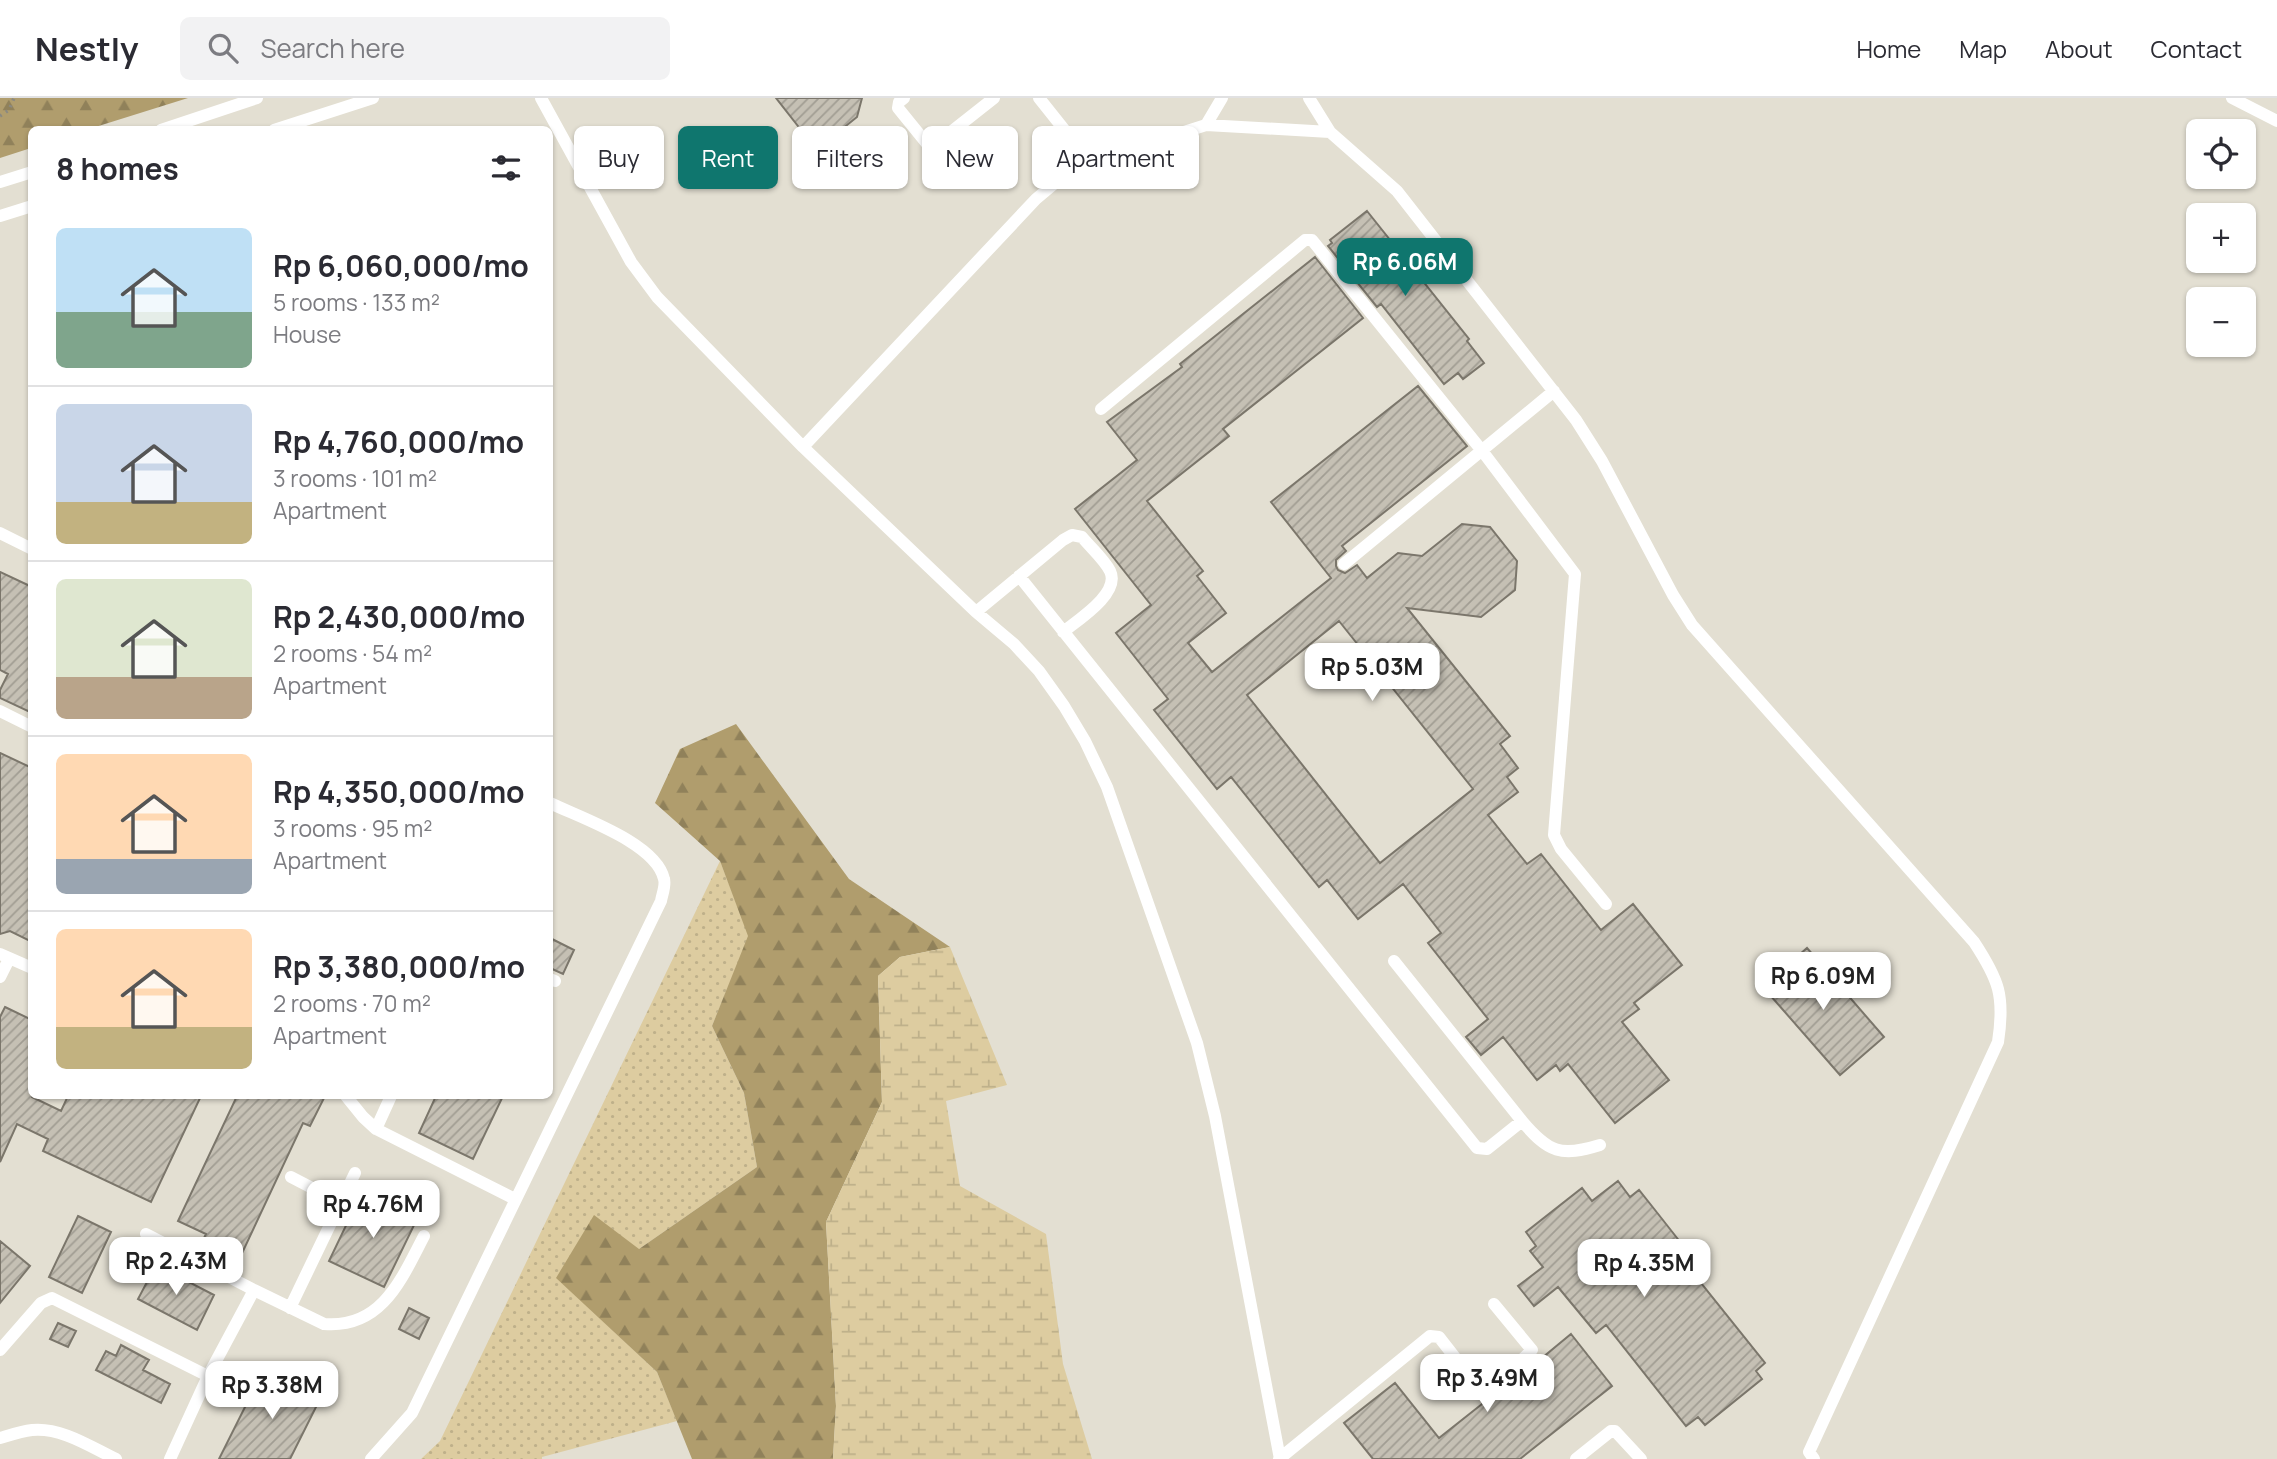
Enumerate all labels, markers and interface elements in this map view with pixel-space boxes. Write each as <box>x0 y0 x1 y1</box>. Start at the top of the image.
search box <box>180 17 670 80</box>
text: Nestly <box>35 26 138 71</box>
icon: search <box>204 29 242 67</box>
text: Search here <box>260 30 405 66</box>
text: Home <box>1856 32 1921 65</box>
text: Map <box>1959 32 2007 65</box>
text: About <box>2045 32 2113 65</box>
text: Contact <box>2151 32 2242 65</box>
map controls <box>2186 119 2256 357</box>
button: locate <box>2186 119 2256 189</box>
chip: Buy <box>574 126 664 189</box>
chip: Rent <box>678 126 778 189</box>
chip: Filters <box>792 126 908 189</box>
chip: New <box>922 126 1018 189</box>
chip: Apartment <box>1032 126 1199 189</box>
text: 8 homes <box>56 148 179 189</box>
icon: filters <box>487 149 525 187</box>
button: + <box>2186 203 2256 273</box>
pin: Rp 6.06M <box>1333 238 1477 298</box>
text: Rp 6,060,000/mo <box>273 245 529 286</box>
text: Rp 6.06M <box>1353 245 1457 277</box>
icon: home <box>112 256 196 340</box>
text: 5 rooms · 133 m² <box>273 286 440 318</box>
button: − <box>2186 287 2256 357</box>
text: House <box>273 318 342 350</box>
text: Rp 4,760,000/mo <box>273 421 524 462</box>
icon: home <box>112 432 196 516</box>
text: 3 rooms · 101 m² <box>273 462 437 494</box>
text: Apartment <box>273 494 387 526</box>
text: Rp 2,430,000/mo <box>273 596 525 637</box>
icon: home <box>112 607 196 691</box>
text: 2 rooms · 54 m² <box>273 637 432 669</box>
pin: Rp 5.03M <box>1300 644 1444 703</box>
text: Rp 5.03M <box>1321 650 1423 682</box>
text: Apartment <box>273 669 387 701</box>
text: Rp 4,350,000/mo <box>273 771 524 812</box>
icon: home <box>112 782 196 866</box>
text: 3 rooms · 95 m² <box>273 812 432 844</box>
text: Apartment <box>273 844 387 876</box>
text: Rp 3,380,000/mo <box>273 946 525 987</box>
pin: Rp 6.09M <box>1751 953 1895 1012</box>
icon: home <box>112 957 196 1041</box>
text: Rp 6.09M <box>1771 959 1875 991</box>
text: 2 rooms · 70 m² <box>273 987 431 1019</box>
text: Apartment <box>273 1019 387 1051</box>
pin: Rp 4.76M <box>301 1180 445 1240</box>
text: Rp 4.76M <box>323 1187 423 1219</box>
pin: Rp 2.43M <box>104 1238 248 1297</box>
pin: Rp 4.35M <box>1572 1240 1716 1299</box>
text: Rp 2.43M <box>125 1244 227 1276</box>
text: Rp 4.35M <box>1594 1246 1694 1278</box>
pin: Rp 3.49M <box>1415 1354 1559 1414</box>
text: Rp 3.49M <box>1436 1361 1538 1393</box>
pin: Rp 3.38M <box>200 1362 344 1421</box>
text: Rp 3.38M <box>221 1368 323 1400</box>

